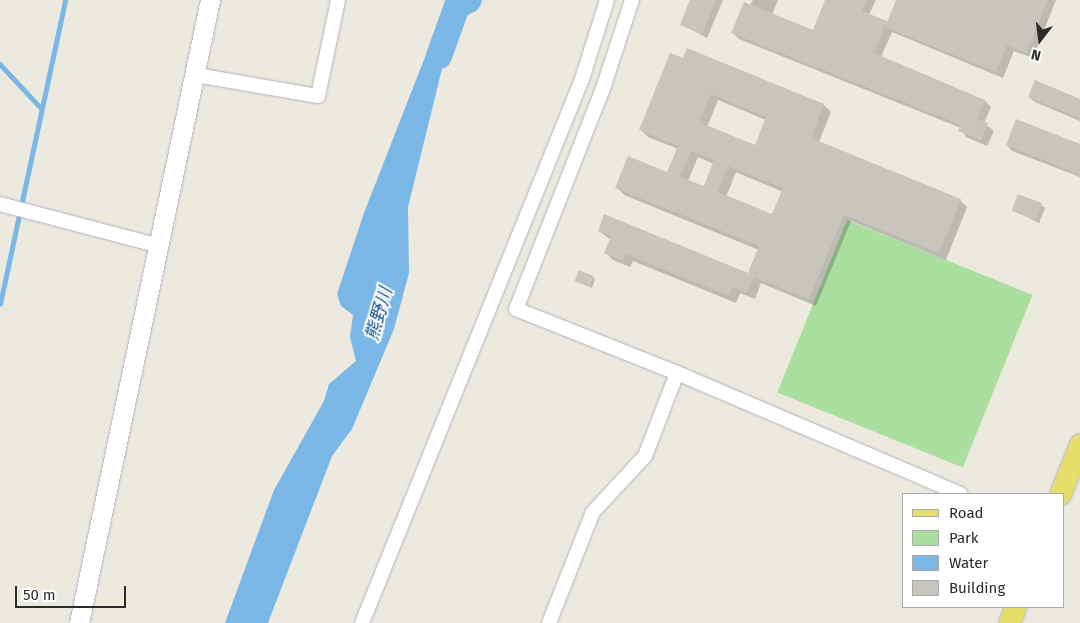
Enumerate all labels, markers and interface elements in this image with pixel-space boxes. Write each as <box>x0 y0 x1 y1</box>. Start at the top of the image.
north arrow <box>1015 15 1065 65</box>
text: N <box>1029 46 1043 64</box>
water label: 熊野川 <box>361 285 397 343</box>
legend <box>902 493 1065 608</box>
text: Road <box>949 504 984 522</box>
text: Park <box>949 529 979 547</box>
text: Water <box>949 554 988 572</box>
scale bar <box>18 576 129 608</box>
text: Building <box>949 579 1005 597</box>
text: 50 m <box>23 586 56 604</box>

